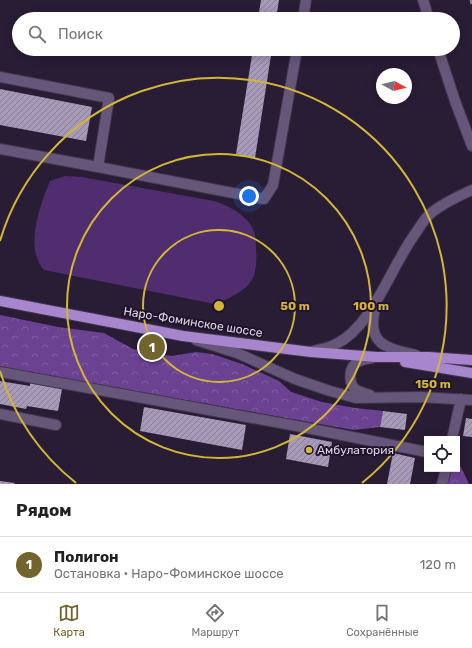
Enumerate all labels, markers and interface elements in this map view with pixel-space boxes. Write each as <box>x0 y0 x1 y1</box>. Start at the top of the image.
search box <box>12 12 460 56</box>
icon: search <box>26 23 48 45</box>
text: Поиск <box>58 25 103 43</box>
north arrow <box>376 68 412 104</box>
your location <box>239 186 259 206</box>
centre of rings <box>212 299 226 313</box>
text: 50 m <box>280 299 310 313</box>
text: 100 m <box>353 299 389 313</box>
street label: Наро-Фоминское шоссе <box>122 304 264 340</box>
pin: 1 <box>139 332 165 362</box>
text: 150 m <box>415 377 451 391</box>
map controls <box>424 436 460 472</box>
button: locate <box>424 436 460 472</box>
place label: Амбулатория <box>317 443 394 457</box>
marker: Амбулатория <box>304 445 314 455</box>
text: Рядом <box>16 500 72 520</box>
text: Полигон <box>54 548 119 566</box>
text: 1 <box>26 557 32 572</box>
text: 120 m <box>420 557 456 572</box>
text: Остановка · Наро-Фоминское шоссе <box>54 566 284 581</box>
tab: Карта <box>53 602 85 639</box>
tab: Маршрут <box>191 602 239 639</box>
tab: Сохранённые <box>346 602 419 639</box>

